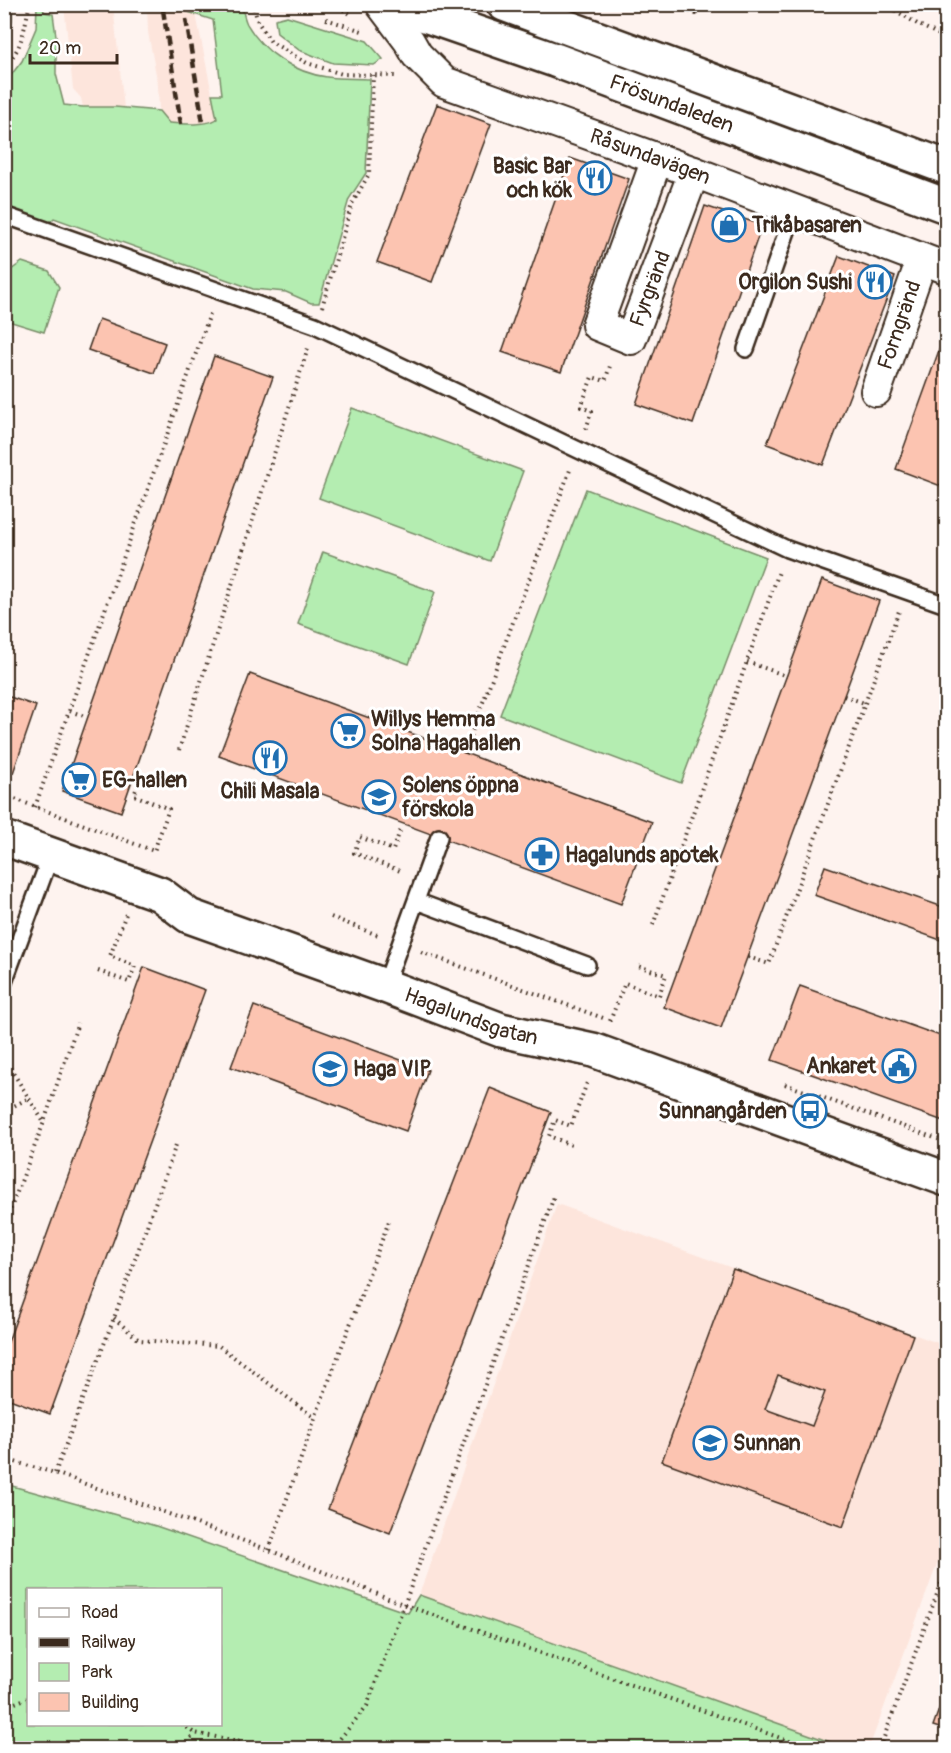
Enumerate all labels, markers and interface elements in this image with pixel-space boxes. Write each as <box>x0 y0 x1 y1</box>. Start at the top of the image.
scale bar <box>30 27 117 65</box>
text: 20 m <box>39 37 81 60</box>
street label: Frösundaleden <box>606 68 738 139</box>
street label: Råsundavägen <box>586 122 714 191</box>
place label: Basic Bar och kök <box>493 153 572 204</box>
restaurant icon: Basic Bar och kök <box>577 160 613 196</box>
shop icon: Trikåbasaren <box>711 207 747 243</box>
place label: Trikåbasaren <box>751 212 862 239</box>
street label: Fyrgränd <box>623 247 677 331</box>
restaurant icon: Orgilon Sushi <box>857 264 893 300</box>
place label: Orgilon Sushi <box>738 269 852 296</box>
street label: Forngränd <box>871 277 927 373</box>
place label: Willys Hemma Solna Hagahallen <box>371 706 521 757</box>
supermarket icon: Willys Hemma Solna Hagahallen <box>330 713 366 749</box>
restaurant icon: Chili Masala <box>252 740 288 776</box>
supermarket icon: EG-hallen <box>61 762 97 798</box>
place label: EG-hallen <box>102 767 187 794</box>
place label: Solens öppna förskola <box>402 772 519 823</box>
place label: Chili Masala <box>221 778 320 805</box>
school or university icon: Solens öppna förskola <box>361 779 397 815</box>
pharmacy icon: Hagalunds apotek <box>524 837 560 873</box>
place label: Hagalunds apotek <box>565 842 719 869</box>
street label: Hagalundsgatan <box>401 981 541 1051</box>
public building icon: Ankaret <box>881 1048 917 1084</box>
school or university icon: Haga VIP <box>312 1051 348 1087</box>
place label: Ankaret <box>806 1053 877 1080</box>
place label: Haga VIP <box>353 1056 431 1083</box>
bus stop icon: Sunnangården <box>792 1093 828 1129</box>
place label: Sunnangården <box>659 1098 787 1125</box>
school or university icon: Sunnan <box>692 1425 728 1461</box>
place label: Sunnan <box>733 1430 801 1457</box>
legend <box>27 1588 222 1726</box>
text: Road <box>81 1601 118 1624</box>
text: Railway <box>81 1631 136 1654</box>
text: Park <box>81 1661 113 1684</box>
text: Building <box>81 1691 139 1714</box>

